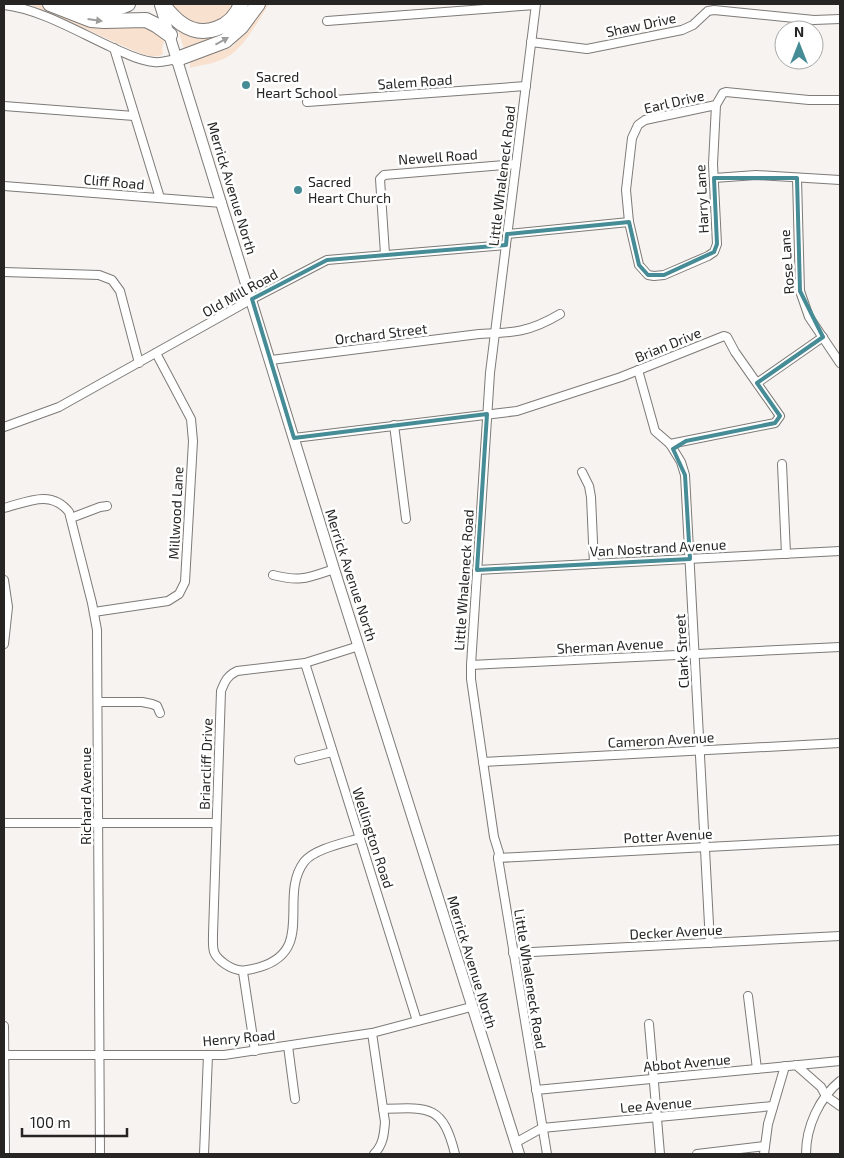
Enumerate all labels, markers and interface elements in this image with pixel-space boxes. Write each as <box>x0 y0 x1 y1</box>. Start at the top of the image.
street label: Shaw Drive <box>604 9 678 40</box>
one-way arrow <box>88 16 104 24</box>
north arrow <box>774 20 824 70</box>
text: N <box>794 23 804 40</box>
one-way arrow <box>215 37 229 46</box>
place label: Sacred Heart School <box>256 68 338 101</box>
street label: Salem Road <box>377 70 453 93</box>
marker: Sacred Heart School <box>240 79 252 91</box>
street label: Earl Drive <box>642 86 706 117</box>
street label: Little Whaleneck Road <box>484 105 519 247</box>
street label: Merrick Avenue North <box>204 119 261 256</box>
street label: Newell Road <box>398 145 478 168</box>
street label: Harry Lane <box>691 164 712 234</box>
street label: Cliff Road <box>83 170 145 193</box>
place label: Sacred Heart Church <box>308 173 391 206</box>
marker: Sacred Heart Church <box>292 184 304 196</box>
street label: Rose Lane <box>776 229 797 295</box>
street label: Old Mill Road <box>199 265 280 320</box>
street label: Orchard Street <box>334 319 428 348</box>
street label: Brian Drive <box>632 324 703 366</box>
street label: Millwood Lane <box>165 466 186 560</box>
street label: Merrick Avenue North <box>322 507 381 643</box>
street label: Little Whaleneck Road <box>450 509 477 651</box>
street label: Van Nostrand Avenue <box>589 535 727 560</box>
street label: Clark Street <box>671 613 692 689</box>
street label: Sherman Avenue <box>556 634 664 657</box>
street label: Briarcliff Drive <box>195 718 216 810</box>
street label: Cameron Avenue <box>607 728 715 751</box>
street label: Richard Avenue <box>77 747 94 845</box>
street label: Wellington Road <box>349 785 398 890</box>
street label: Potter Avenue <box>623 825 713 846</box>
street label: Merrick Avenue North <box>444 893 501 1030</box>
street label: Little Whaleneck Road <box>511 908 550 1050</box>
street label: Decker Avenue <box>629 921 723 942</box>
street label: Henry Road <box>202 1026 276 1049</box>
street label: Abbot Avenue <box>643 1050 731 1075</box>
street label: Lee Avenue <box>619 1093 693 1116</box>
scale bar <box>22 1106 128 1138</box>
text: 100 m <box>30 1113 71 1131</box>

